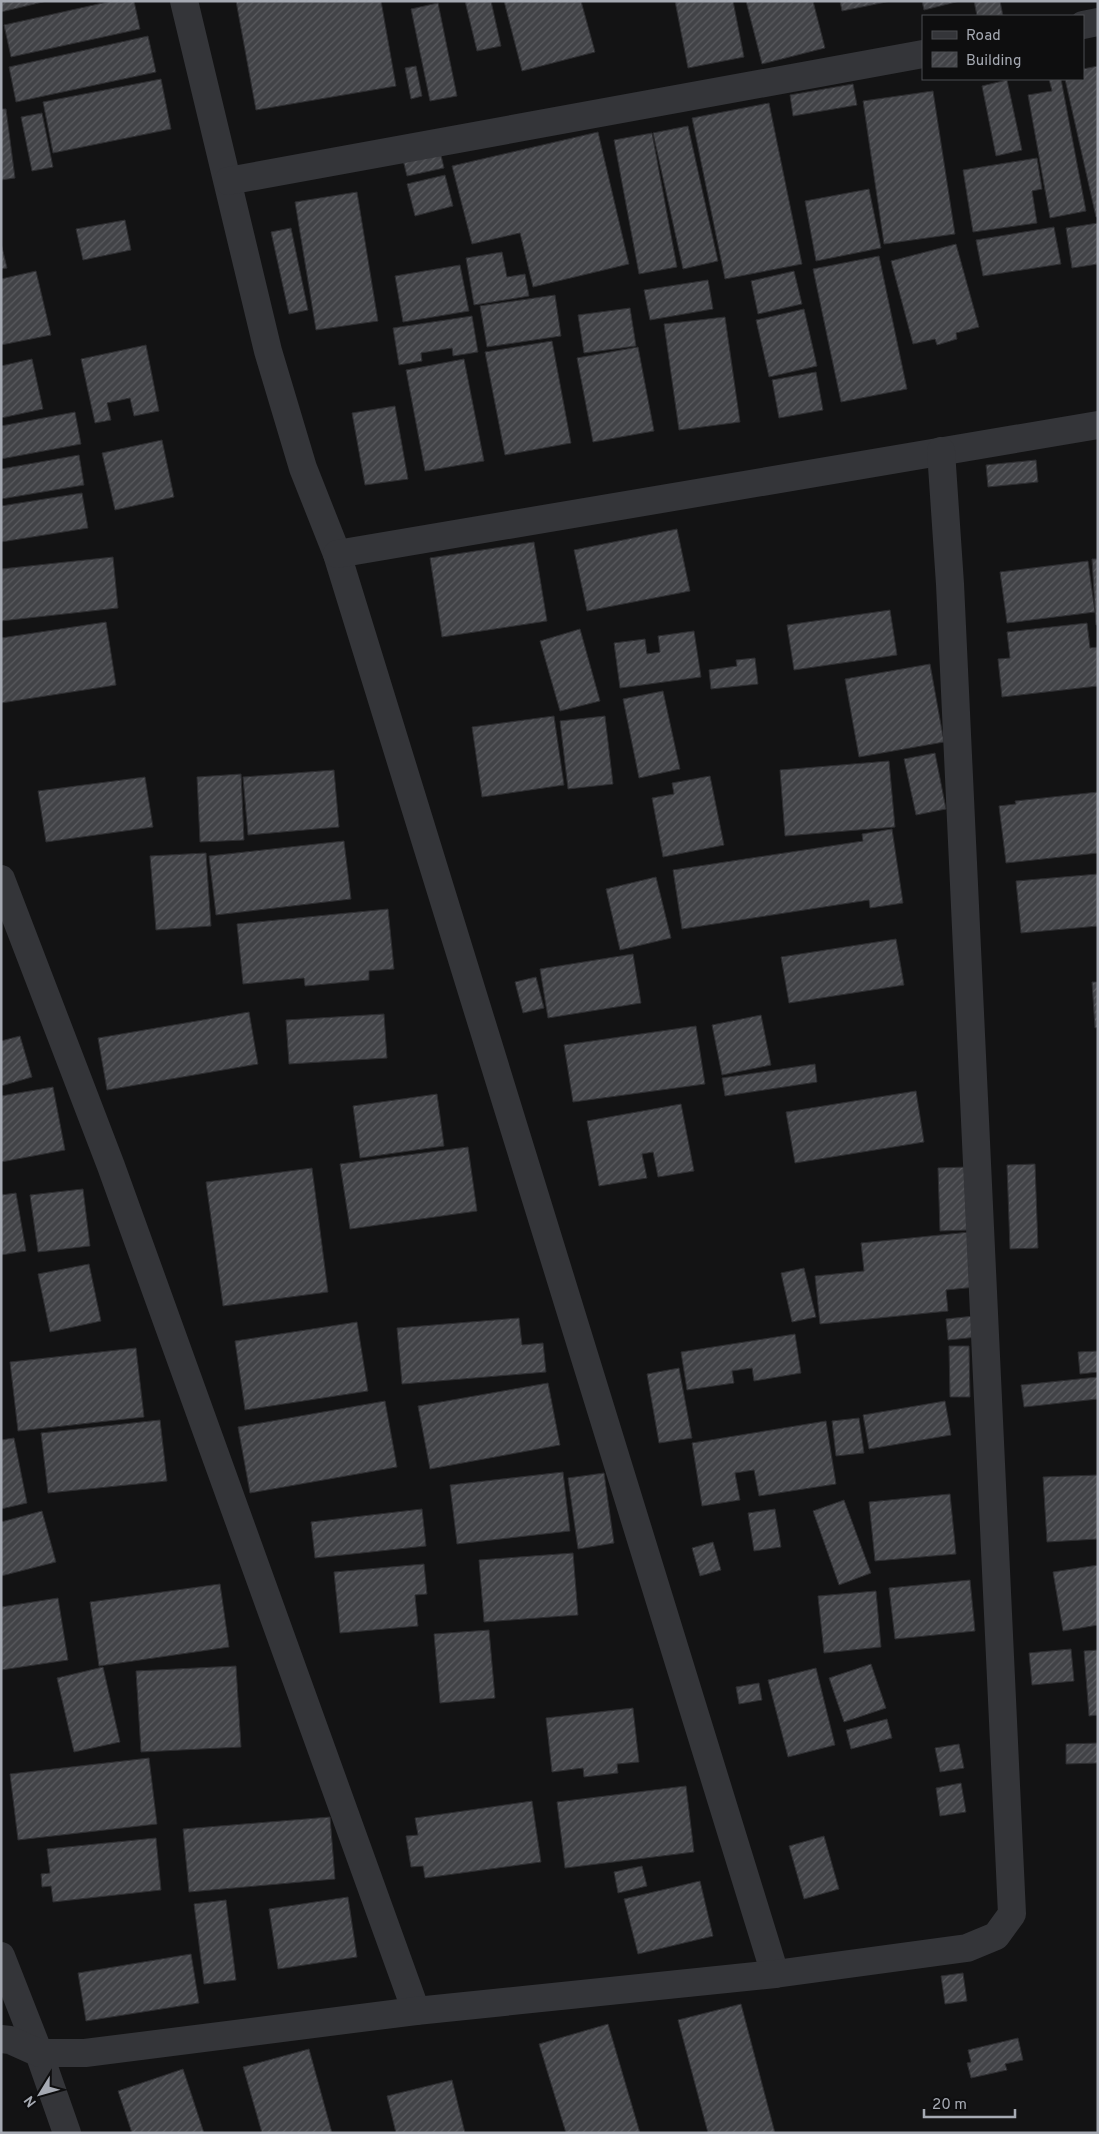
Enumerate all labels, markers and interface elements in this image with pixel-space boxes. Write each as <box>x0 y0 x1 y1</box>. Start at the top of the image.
legend <box>922 15 1084 80</box>
text: Road <box>966 27 1001 46</box>
text: Building <box>966 52 1021 71</box>
north arrow <box>15 2069 65 2119</box>
scale bar <box>924 2086 1015 2118</box>
text: N <box>21 2092 41 2110</box>
text: 20 m <box>932 2096 967 2115</box>

